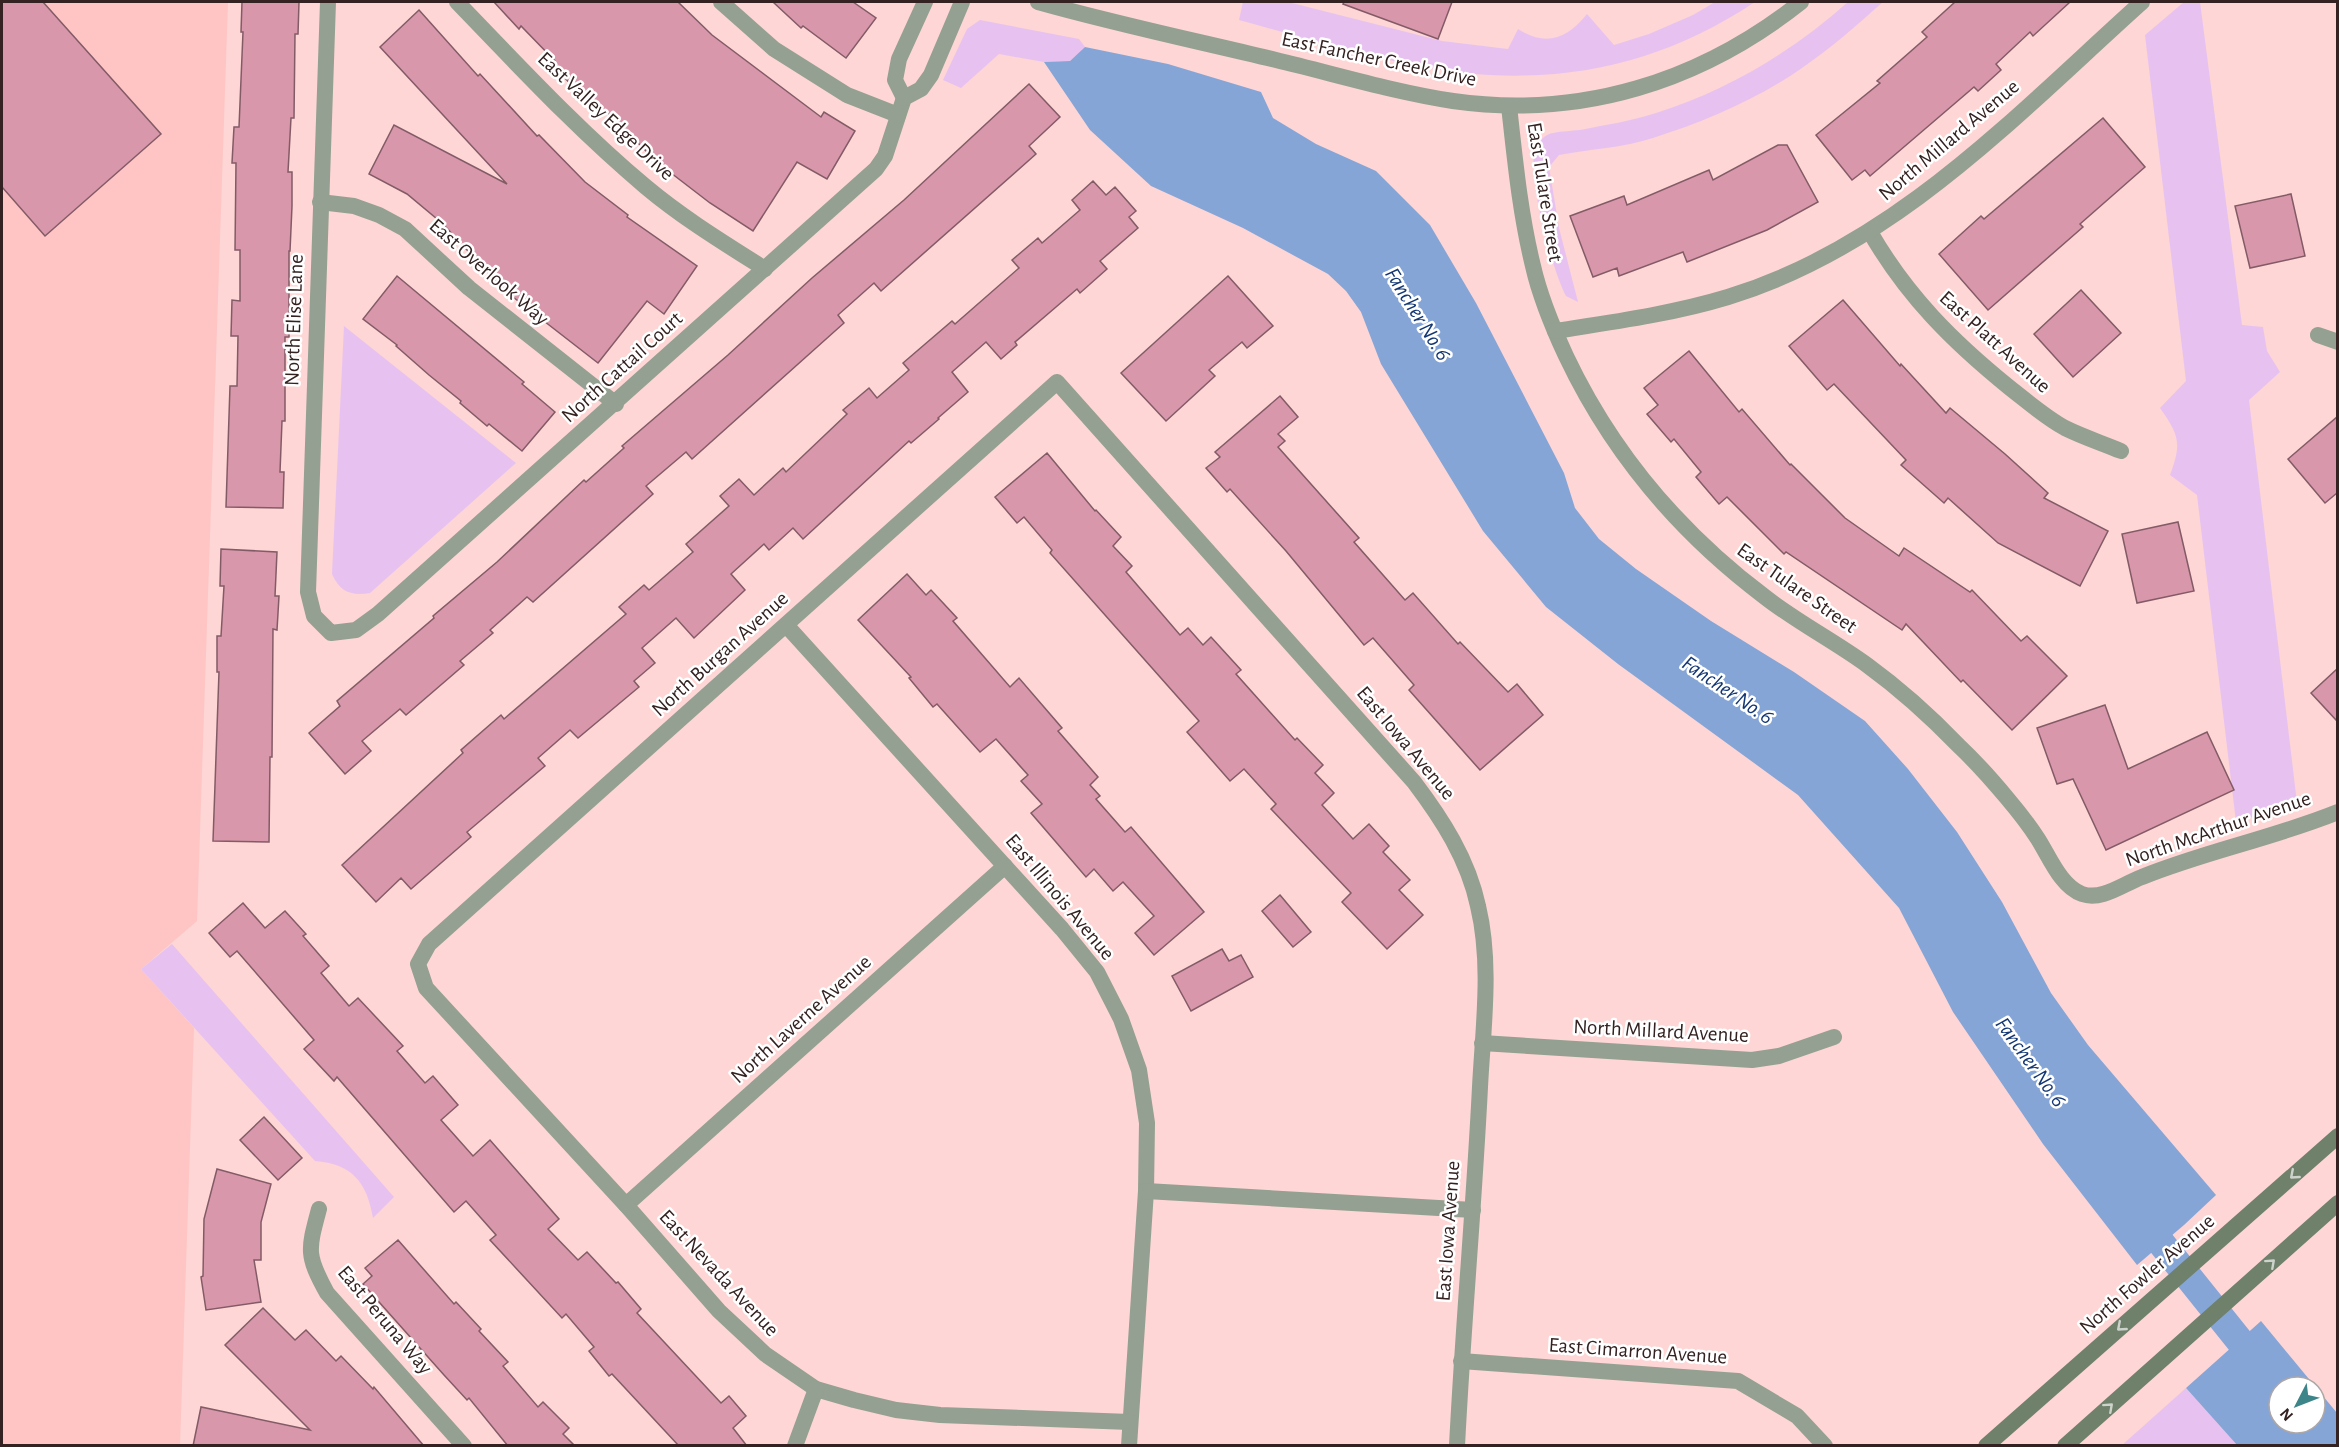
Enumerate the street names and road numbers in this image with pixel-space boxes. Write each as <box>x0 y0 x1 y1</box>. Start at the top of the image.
street label: East Fancher Creek Drive <box>1280 28 1478 90</box>
street label: East Valley Edge Drive <box>534 48 678 184</box>
street label: North Millard Avenue <box>1875 75 2023 205</box>
street label: East Tulare Street <box>1524 121 1566 263</box>
street label: East Overlook Way <box>425 215 553 329</box>
street label: North Elise Lane <box>281 254 307 386</box>
street label: East Platt Avenue <box>1935 287 2055 397</box>
street label: North Cattail Court <box>558 307 687 426</box>
street label: East Tulare Street <box>1733 539 1861 637</box>
street label: North Burgan Avenue <box>648 588 792 720</box>
street label: East Iowa Avenue <box>1353 682 1459 804</box>
street label: North McArthur Avenue <box>2123 787 2313 871</box>
street label: East Illinois Avenue <box>1001 830 1119 964</box>
street label: North Laverne Avenue <box>727 951 875 1087</box>
street label: North Millard Avenue <box>1573 1016 1749 1046</box>
street label: East Iowa Avenue <box>1433 1160 1463 1302</box>
street label: East Nevada Avenue <box>655 1206 783 1340</box>
street label: North Fowler Avenue <box>2076 1210 2218 1338</box>
street label: East Peruna Way <box>334 1262 436 1378</box>
street label: East Cimarron Avenue <box>1548 1334 1728 1368</box>

